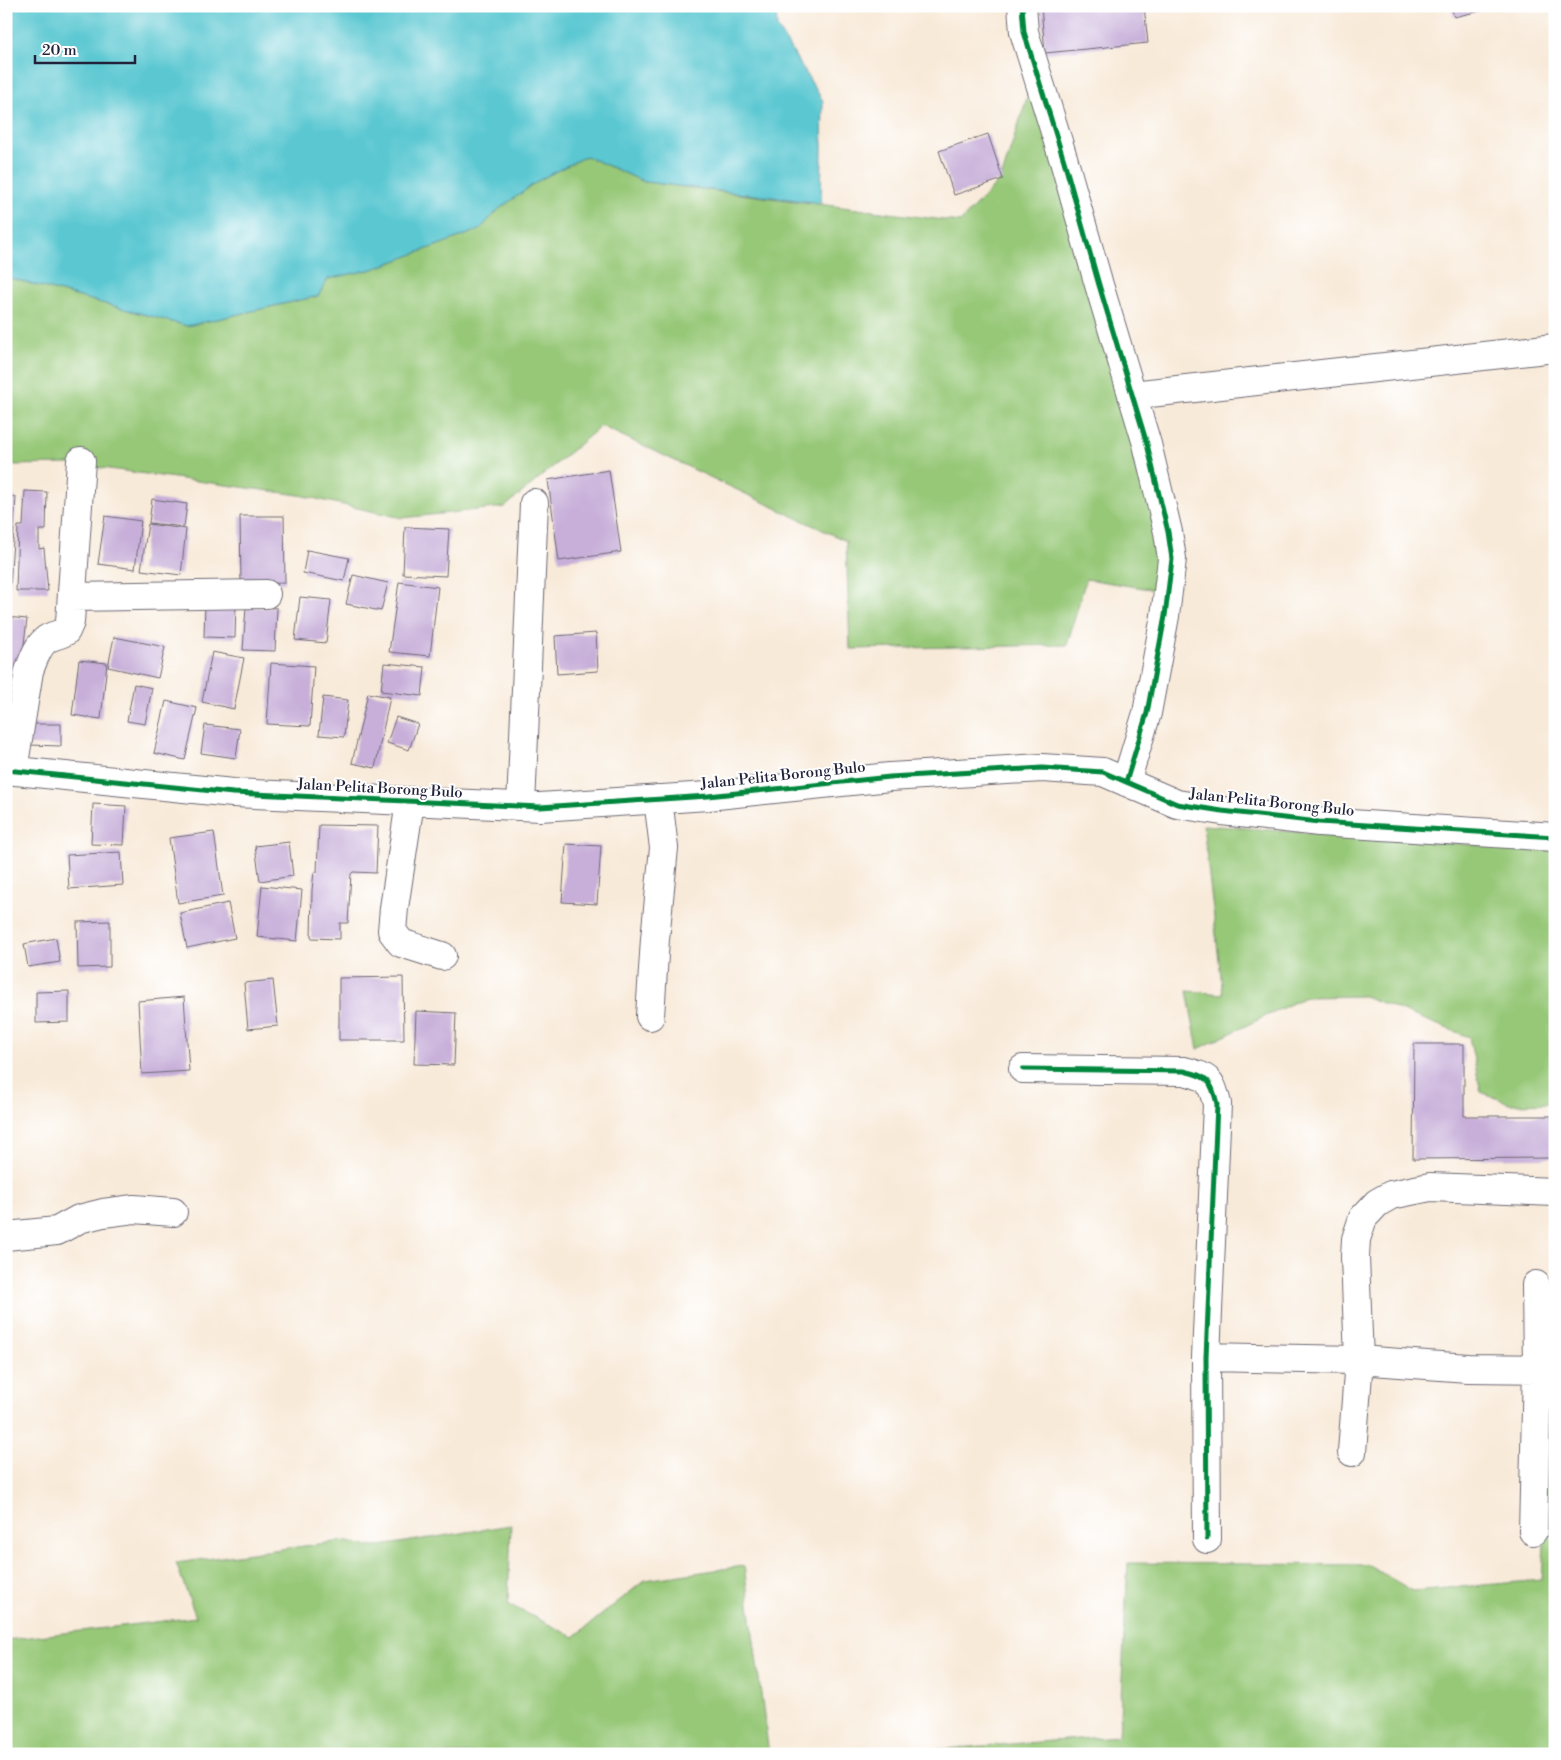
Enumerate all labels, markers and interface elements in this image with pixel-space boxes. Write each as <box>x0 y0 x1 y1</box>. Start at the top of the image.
scale bar <box>35 32 135 64</box>
text: 20 m <box>42 41 77 60</box>
street label: Jalan Pelita Borong Bulo <box>699 757 866 794</box>
street label: Jalan Pelita Borong Bulo <box>296 775 463 802</box>
street label: Jalan Pelita Borong Bulo <box>1188 784 1355 821</box>

